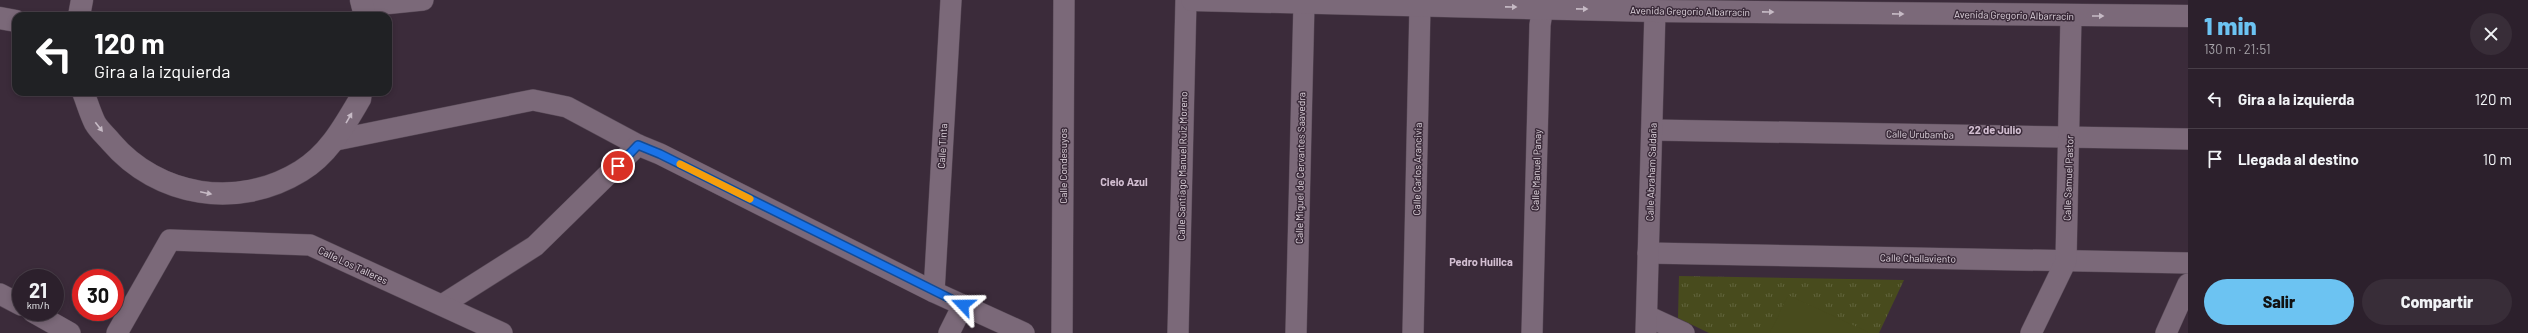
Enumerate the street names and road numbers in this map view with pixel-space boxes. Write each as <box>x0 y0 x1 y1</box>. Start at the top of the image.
street label: Avenida Gregorio Albarracín <box>1630 4 1750 18</box>
street label: Avenida Gregorio Albarracín <box>1954 8 2074 22</box>
street label: Calle Santiago Manuel Ruiz Moreno <box>1175 91 1189 241</box>
street label: Calle Miguel de Cervantes Saavedra <box>1293 92 1307 244</box>
street label: Calle Tinta <box>935 123 949 169</box>
street label: Calle Carlos Arancivia <box>1410 123 1424 215</box>
street label: Calle Abraham Saldaña <box>1643 123 1659 221</box>
street label: Calle Urubamba <box>1886 127 1954 141</box>
street label: Calle Condesuyos <box>1057 128 1069 204</box>
street label: Calle Manuel Panay <box>1529 129 1543 211</box>
street label: Calle Samuel Pastor <box>2061 135 2076 221</box>
street label: Calle Los Talleres <box>316 244 390 286</box>
street label: Calle Challaviento <box>1880 251 1956 265</box>

